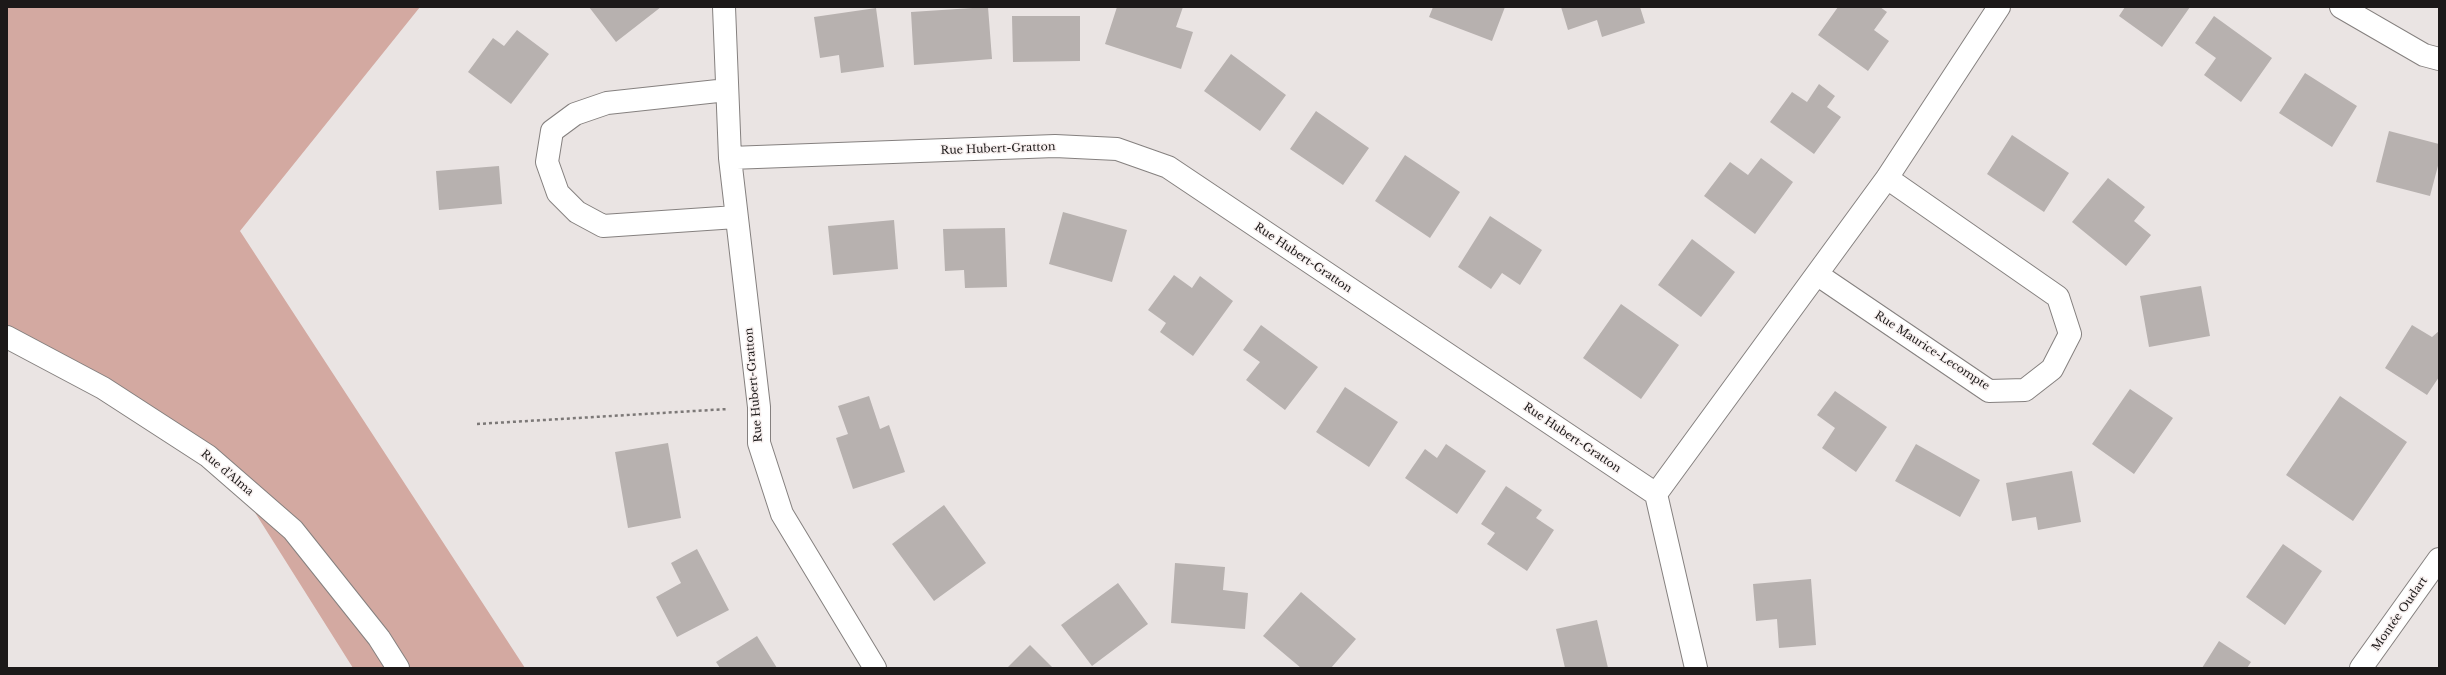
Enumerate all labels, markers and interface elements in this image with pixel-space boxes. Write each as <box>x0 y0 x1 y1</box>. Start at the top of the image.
street label: Rue Hubert-Gratton <box>940 140 1056 158</box>
street label: Rue Hubert-Gratton <box>1252 220 1354 296</box>
street label: Rue Maurice-Lecompte <box>1872 309 1992 393</box>
street label: Rue Hubert-Gratton <box>742 327 766 443</box>
street label: Rue Hubert-Gratton <box>1521 400 1623 476</box>
street label: Rue d'Alma <box>198 447 256 499</box>
street label: Montée Oudart <box>2370 575 2430 653</box>

